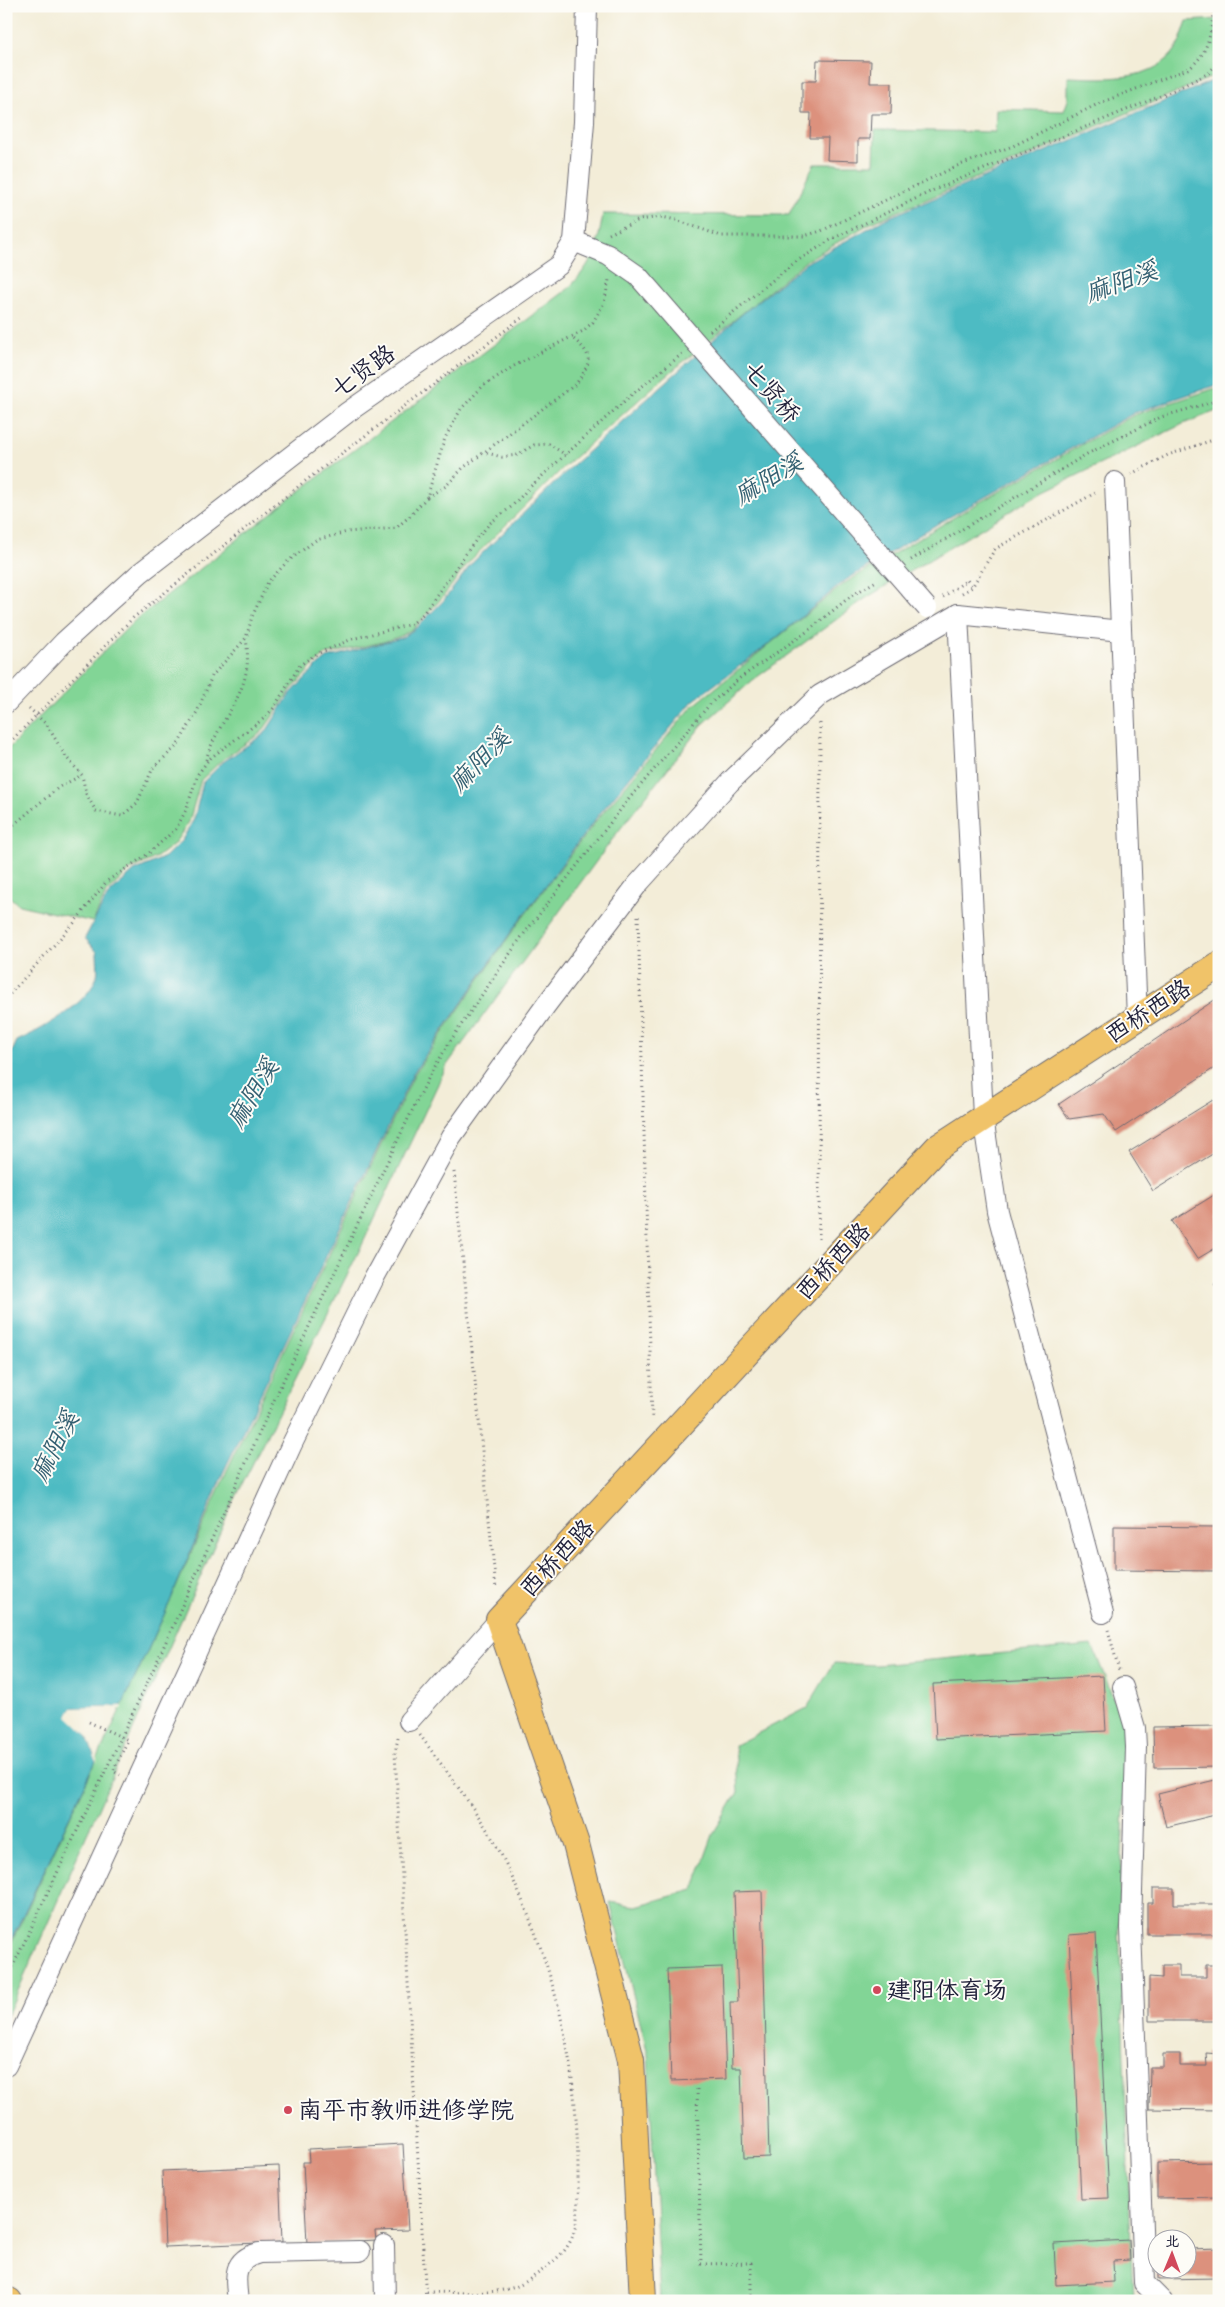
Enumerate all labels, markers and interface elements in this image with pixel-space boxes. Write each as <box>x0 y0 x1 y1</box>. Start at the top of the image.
water label: 麻阳溪 <box>1081 253 1164 310</box>
street label: 七贤路 <box>325 338 401 404</box>
street label: 七贤桥 <box>737 355 807 429</box>
water label: 麻阳溪 <box>728 445 811 512</box>
water label: 麻阳溪 <box>442 721 519 799</box>
street label: 西桥西路 <box>1100 972 1196 1050</box>
water label: 麻阳溪 <box>220 1051 287 1134</box>
street label: 西桥西路 <box>789 1216 877 1306</box>
water label: 麻阳溪 <box>24 1404 87 1487</box>
street label: 西桥西路 <box>513 1513 601 1603</box>
place label: 建阳体育场 <box>887 1975 1007 2005</box>
marker: 建阳体育场 <box>871 1984 883 1996</box>
place label: 南平市教师进修学院 <box>298 2095 514 2125</box>
marker: 南平市教师进修学院 <box>282 2104 294 2116</box>
north arrow <box>1148 2230 1198 2280</box>
text: 北 <box>1165 2233 1179 2250</box>

